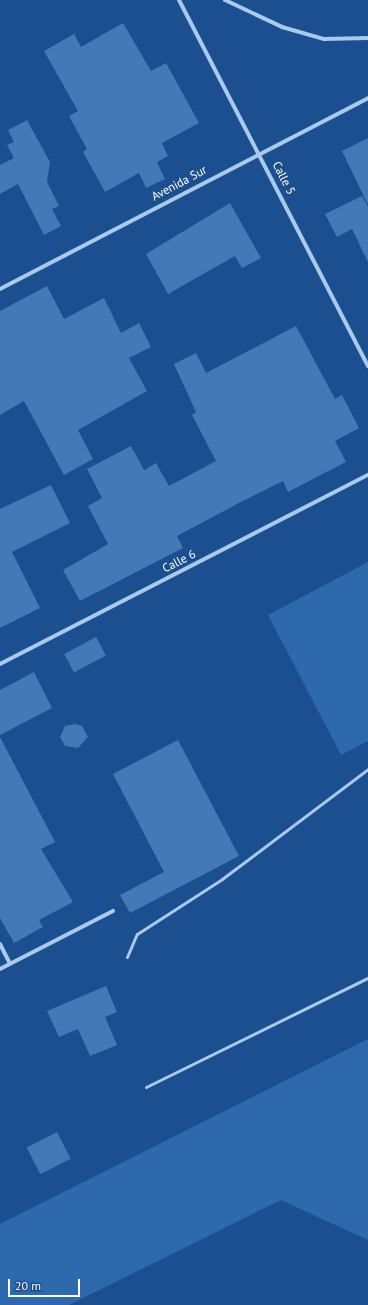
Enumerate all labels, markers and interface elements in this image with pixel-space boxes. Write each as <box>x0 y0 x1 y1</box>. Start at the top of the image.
street label: Calle 5 <box>270 159 298 197</box>
street label: Avenida Sur <box>149 162 209 204</box>
street label: Calle 6 <box>160 547 198 575</box>
scale bar <box>10 1271 82 1297</box>
text: 20 m <box>15 1278 41 1293</box>

